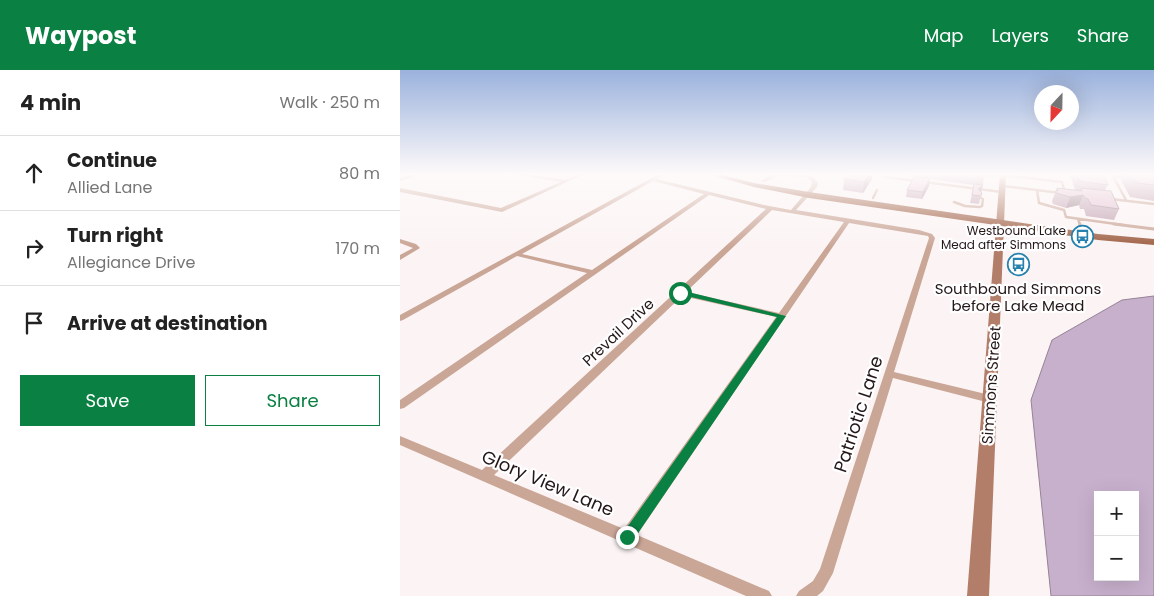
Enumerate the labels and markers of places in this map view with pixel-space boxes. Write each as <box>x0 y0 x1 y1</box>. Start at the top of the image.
place label: Westbound Lake Mead after Simmons <box>941 222 1066 253</box>
bus stop icon: Westbound Lake Mead after Simmons <box>1070 225 1094 249</box>
bus stop icon: Southbound Simmons before Lake Mead <box>1006 253 1030 277</box>
place label: Southbound Simmons before Lake Mead <box>935 278 1101 316</box>

